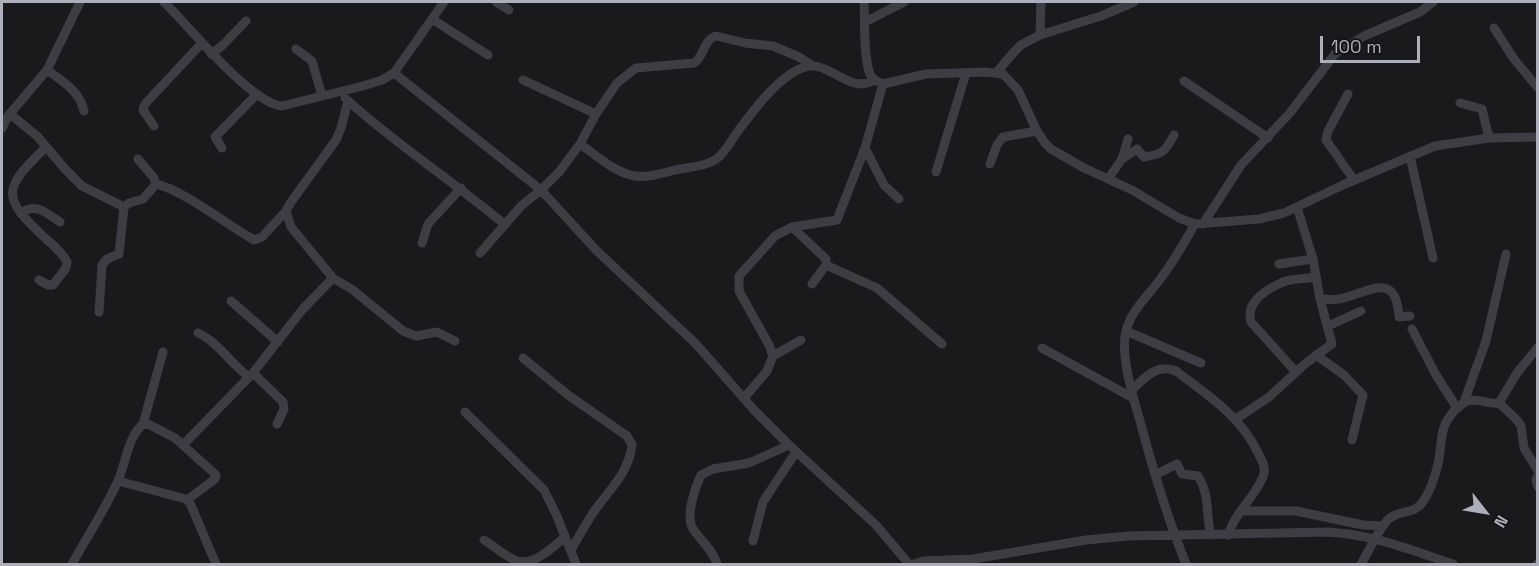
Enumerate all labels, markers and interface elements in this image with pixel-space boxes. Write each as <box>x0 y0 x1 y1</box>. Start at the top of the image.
scale bar <box>1323 24 1424 62</box>
text: 100 m <box>1331 35 1382 58</box>
north arrow <box>1455 482 1515 542</box>
text: N <box>1489 512 1513 532</box>

